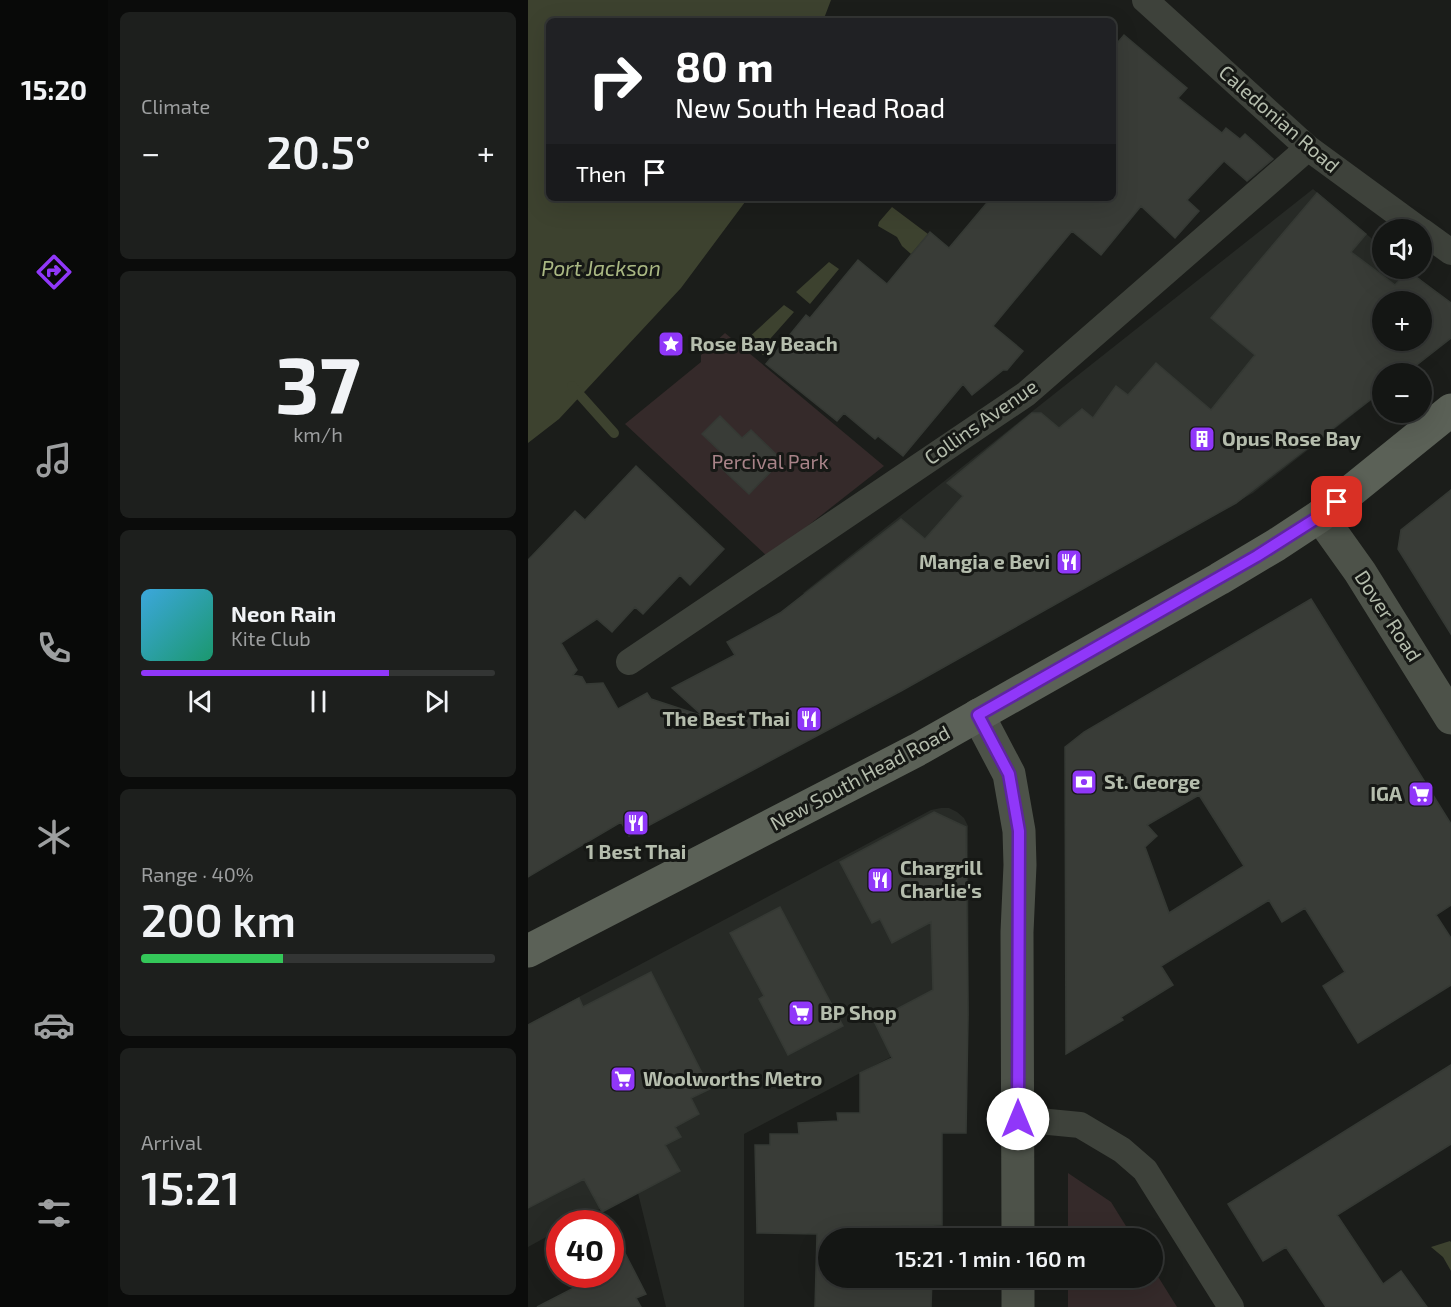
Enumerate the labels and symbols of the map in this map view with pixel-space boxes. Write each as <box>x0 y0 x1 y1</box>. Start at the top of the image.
street label: Caledonian Road <box>1215 59 1345 177</box>
water label: Port Jackson <box>541 255 661 280</box>
place icon: Rose Bay Beach <box>656 329 686 359</box>
place label: Rose Bay Beach <box>690 331 838 356</box>
street label: Collins Avenue <box>919 373 1042 469</box>
building icon: Opus Rose Bay <box>1187 424 1217 454</box>
place label: Opus Rose Bay <box>1222 426 1362 451</box>
park label: Percival Park <box>711 449 829 473</box>
pin <box>1311 476 1362 527</box>
restaurant icon: Mangia e Bevi <box>1054 547 1084 577</box>
place label: Mangia e Bevi <box>919 549 1050 573</box>
street label: Dover Road <box>1350 565 1427 666</box>
restaurant icon: The Best Thai <box>794 704 824 734</box>
place label: The Best Thai <box>663 706 790 730</box>
street label: New South Head Road <box>766 720 954 835</box>
bank icon: St. George <box>1069 767 1099 797</box>
place label: St. George <box>1104 769 1200 793</box>
supermarket icon: IGA <box>1406 779 1436 809</box>
place label: IGA <box>1370 781 1403 805</box>
restaurant icon: 1 Best Thai <box>621 808 651 838</box>
place label: 1 Best Thai <box>586 839 686 863</box>
place label: Chargrill Charlie's <box>900 855 983 902</box>
restaurant icon: Chargrill Charlie's <box>865 865 895 895</box>
supermarket icon: BP Shop <box>786 998 816 1028</box>
place label: BP Shop <box>820 1000 897 1024</box>
supermarket icon: Woolworths Metro <box>608 1064 638 1094</box>
place label: Woolworths Metro <box>643 1066 822 1090</box>
position arrow <box>986 1087 1050 1151</box>
speed limit sign: 40 <box>546 1210 624 1288</box>

